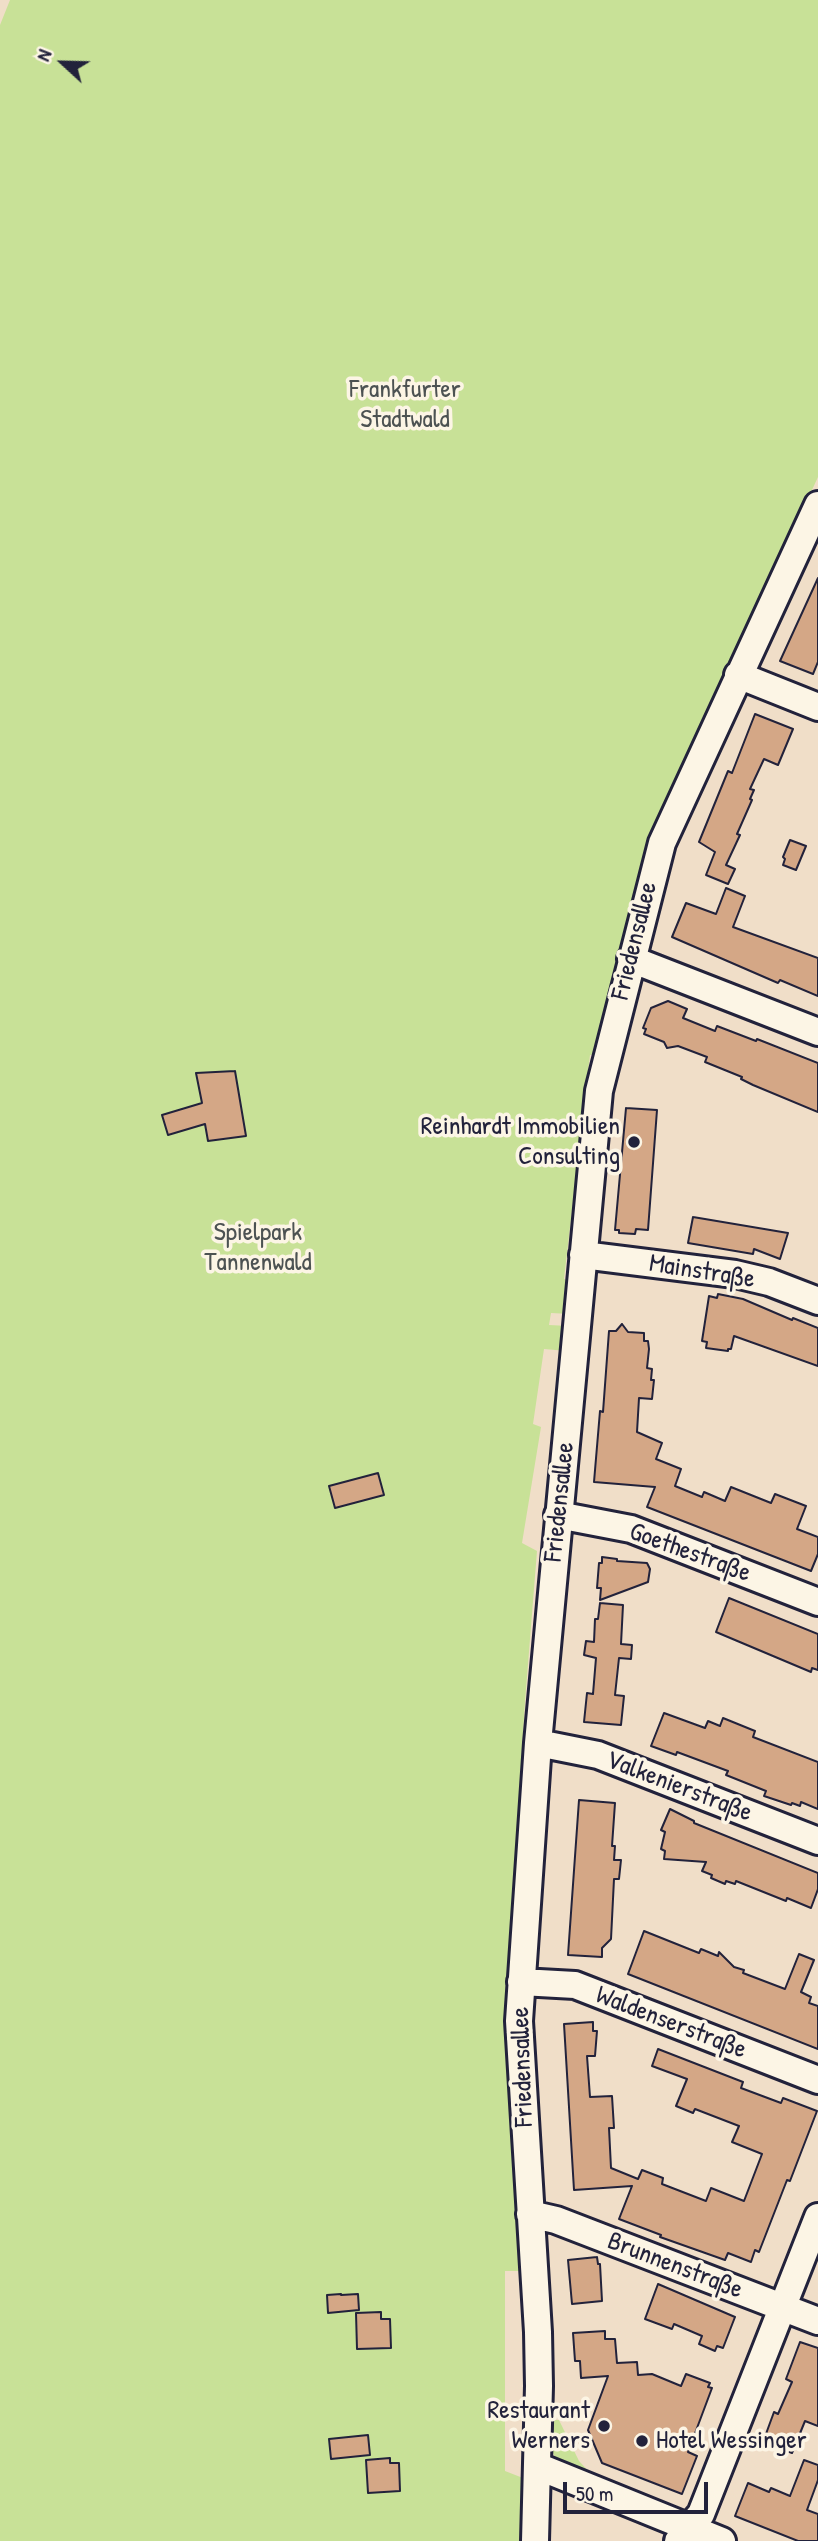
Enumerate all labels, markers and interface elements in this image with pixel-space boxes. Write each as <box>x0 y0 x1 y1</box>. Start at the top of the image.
north arrow <box>28 28 98 98</box>
text: N <box>30 46 57 65</box>
park label: Frankfurter Stadtwald <box>349 374 461 436</box>
street label: Friedensallee <box>605 879 665 1003</box>
place label: Reinhardt Immobilien Consulting <box>421 1111 620 1172</box>
marker: Reinhardt Immobilien Consulting <box>626 1134 642 1150</box>
park label: Spielpark Tannenwald <box>204 1217 312 1278</box>
street label: Mainstraße <box>647 1248 757 1296</box>
street label: Friedensallee <box>538 1441 582 1563</box>
street label: Goethestraße <box>625 1517 755 1589</box>
street label: Valkenierstraße <box>602 1745 756 1829</box>
street label: Waldenserstraße <box>591 1980 751 2066</box>
street label: Friedensallee <box>505 2006 541 2128</box>
street label: Brunnenstraße <box>603 2226 747 2306</box>
place label: Restaurant Werners <box>487 2395 590 2456</box>
marker: Restaurant Werners <box>596 2418 612 2434</box>
place label: Hotel Wessinger <box>656 2425 807 2457</box>
marker: Hotel Wessinger <box>634 2433 650 2449</box>
scale bar <box>566 2468 711 2512</box>
text: 50 m <box>576 2479 613 2508</box>

